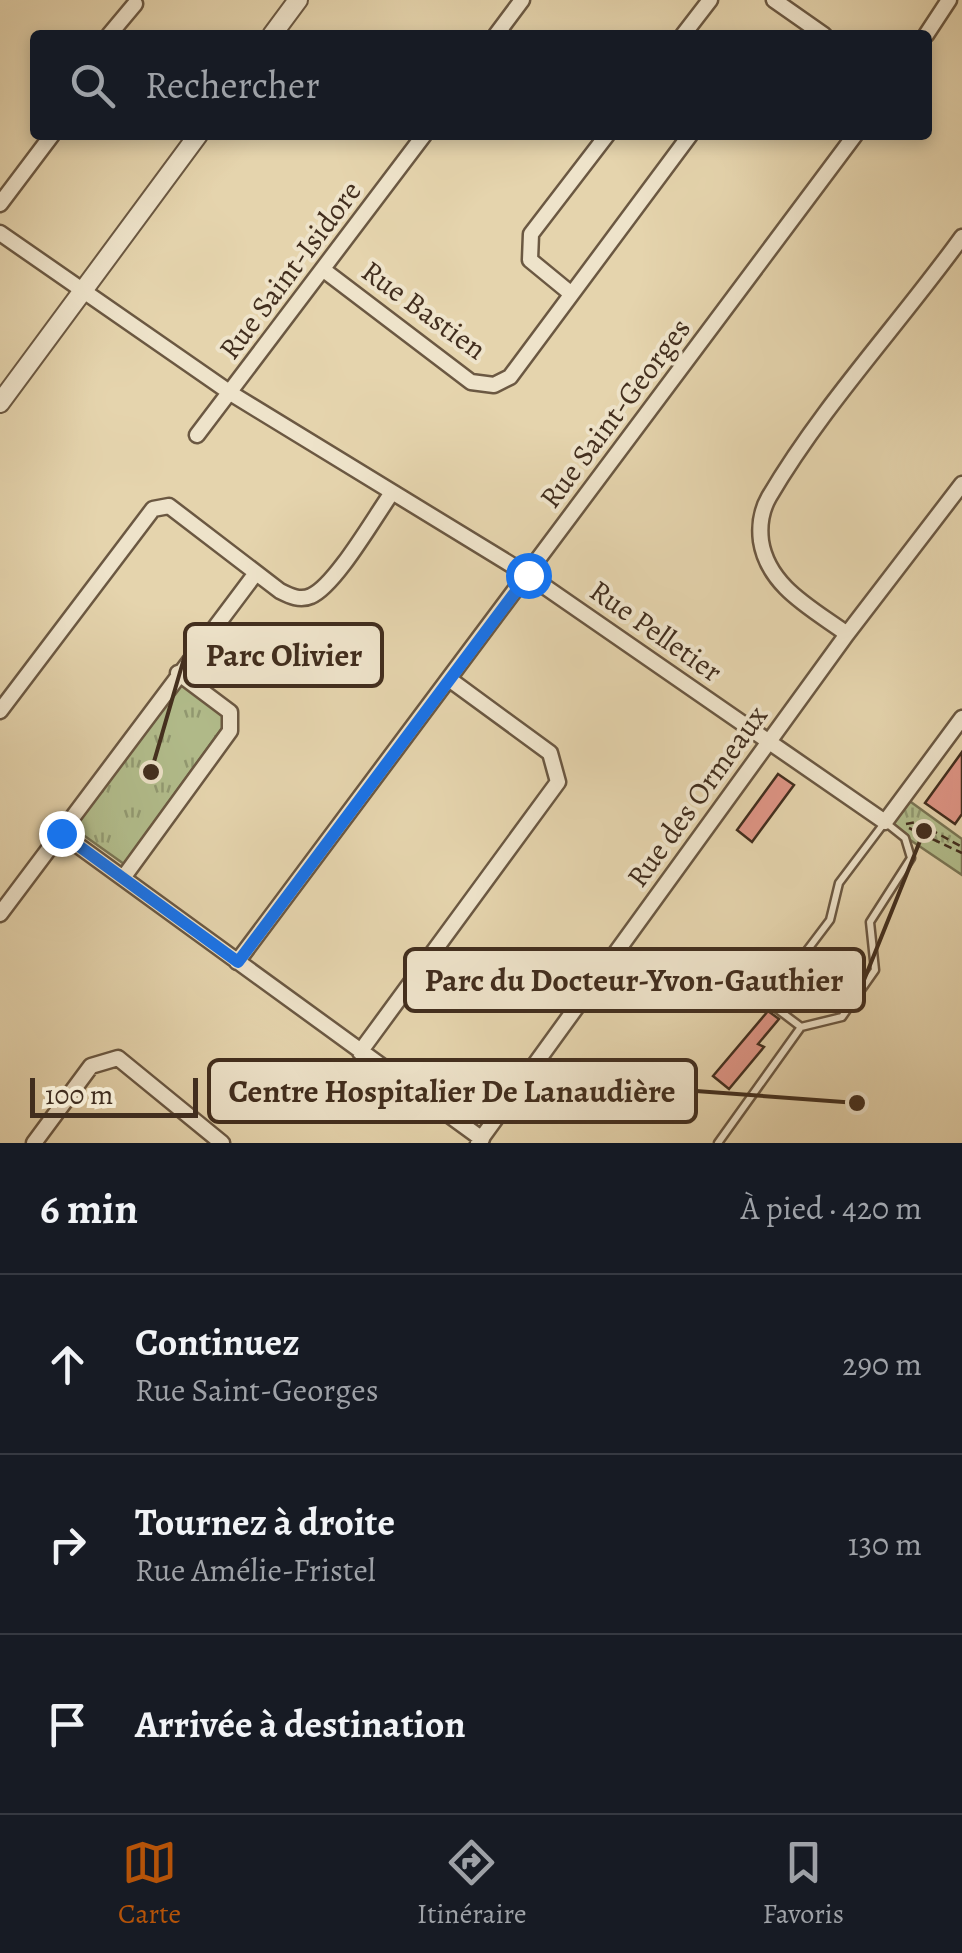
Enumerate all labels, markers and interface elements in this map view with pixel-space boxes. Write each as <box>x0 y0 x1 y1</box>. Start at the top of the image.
search box <box>30 30 932 140</box>
icon: search <box>65 58 120 113</box>
text: Rechercher <box>145 59 320 111</box>
street label: Rue Saint-Isidore <box>210 172 370 368</box>
street label: Rue Bastien <box>353 251 495 369</box>
street label: Rue Saint-Georges <box>530 310 700 516</box>
route start <box>506 553 552 599</box>
street label: Rue Pelletier <box>582 571 730 691</box>
callout: Parc Olivier <box>185 624 382 686</box>
text: Parc Olivier <box>206 633 363 677</box>
street label: Rue des Ormeaux <box>617 697 777 895</box>
route end <box>39 811 85 857</box>
callout: Parc du Docteur-Yvon-Gauthier <box>405 949 864 1011</box>
text: Parc du Docteur-Yvon-Gauthier <box>425 958 843 1002</box>
callout: Centre Hospitalier De Lanaudière <box>209 1060 696 1122</box>
text: Centre Hospitalier De Lanaudière <box>228 1069 676 1113</box>
scale bar <box>30 1073 198 1118</box>
text: 100 m <box>45 1076 113 1114</box>
text: 6 min <box>40 1180 138 1237</box>
text: À pied · 420 m <box>741 1186 922 1230</box>
text: Continuez <box>135 1316 300 1368</box>
icon: ahead <box>40 1337 95 1392</box>
text: 290 m <box>842 1342 922 1386</box>
text: Rue Saint-Georges <box>135 1368 379 1412</box>
text: Tournez à droite <box>135 1496 395 1548</box>
icon: right <box>40 1517 95 1572</box>
text: 130 m <box>848 1522 922 1566</box>
text: Rue Amélie-Fristel <box>135 1548 376 1592</box>
icon: arrive <box>40 1697 95 1752</box>
text: Arrivée à destination <box>135 1698 466 1750</box>
tab: Carte <box>118 1835 181 1933</box>
tab: Itinéraire <box>417 1835 527 1933</box>
tab: Favoris <box>763 1835 844 1933</box>

